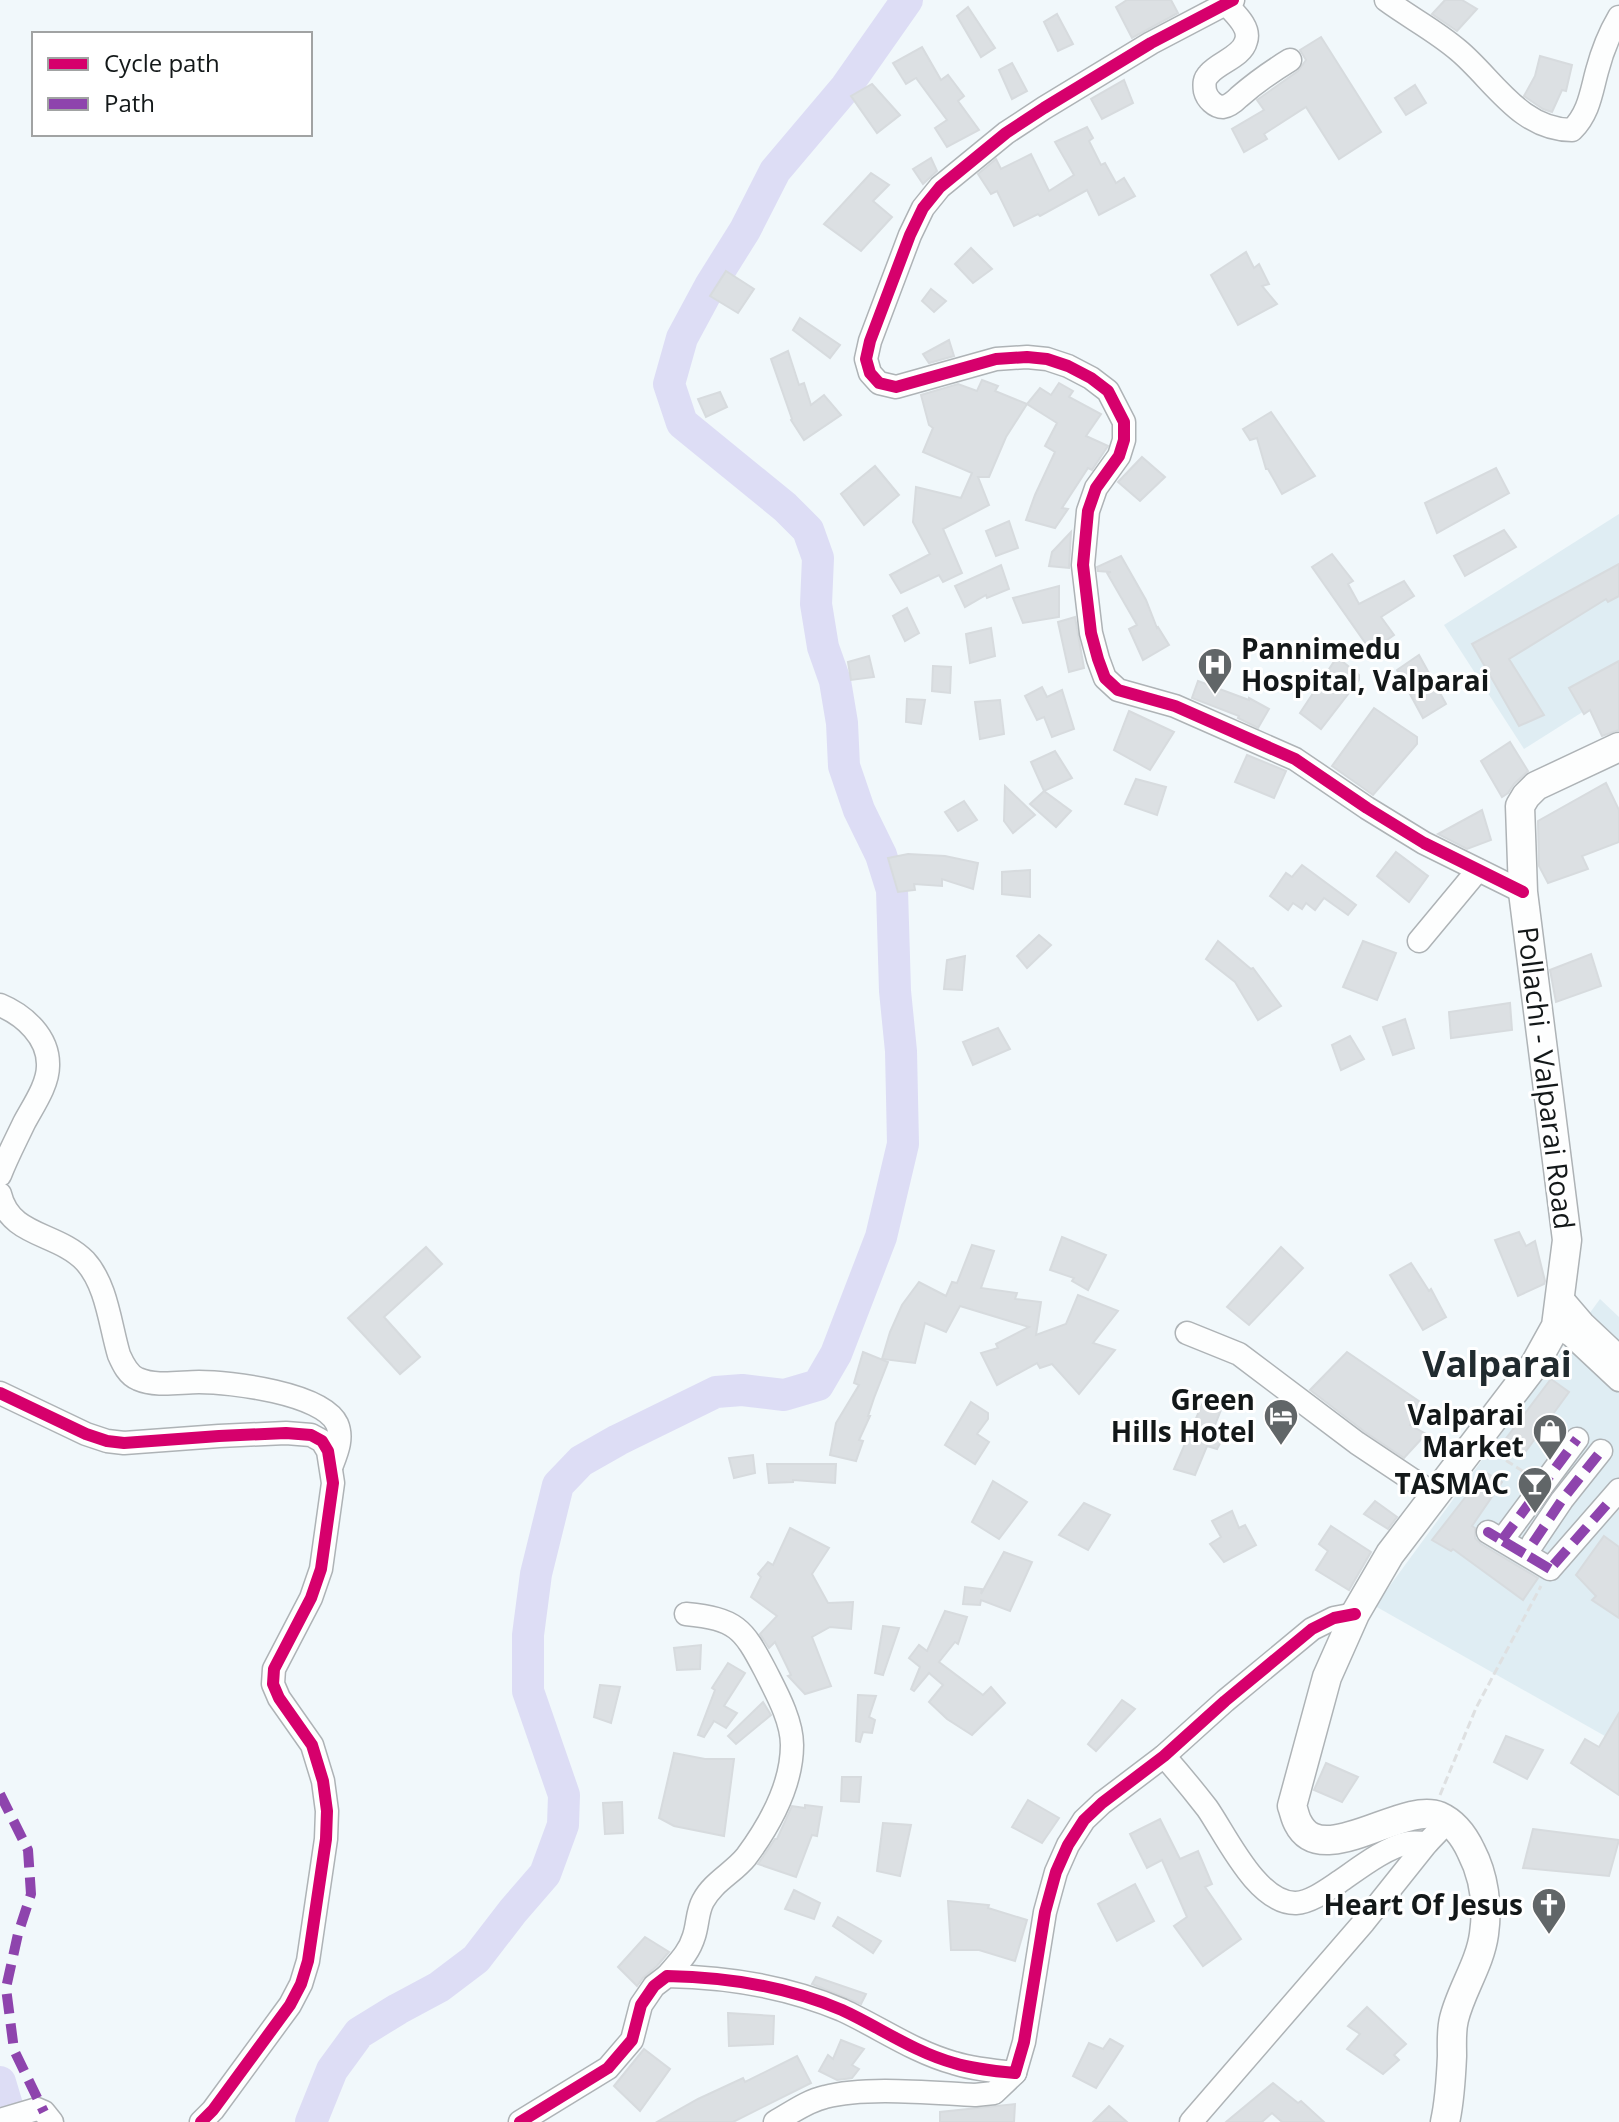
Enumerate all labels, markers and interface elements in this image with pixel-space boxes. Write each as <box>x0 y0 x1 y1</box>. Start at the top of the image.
legend <box>32 32 312 136</box>
text: Cycle path <box>104 46 220 79</box>
text: Path <box>104 86 155 119</box>
place label: Pannimedu Hospital, Valparai <box>1241 629 1489 699</box>
hospital icon: Pannimedu Hospital, Valparai <box>1196 646 1234 696</box>
street label: Pollachi - Valparai Road <box>1510 924 1584 1231</box>
district label: Valparai <box>1422 1339 1572 1388</box>
place label: Green Hills Hotel <box>1111 1380 1255 1450</box>
place label: Valparai Market <box>1408 1395 1524 1465</box>
hotel icon: Green Hills Hotel <box>1262 1397 1300 1447</box>
shop icon: Valparai Market <box>1531 1412 1569 1462</box>
place label: TASMAC <box>1394 1464 1509 1502</box>
bar icon: TASMAC <box>1516 1465 1554 1515</box>
place label: Heart Of Jesus <box>1324 1885 1523 1923</box>
church icon: Heart Of Jesus <box>1530 1886 1568 1936</box>

